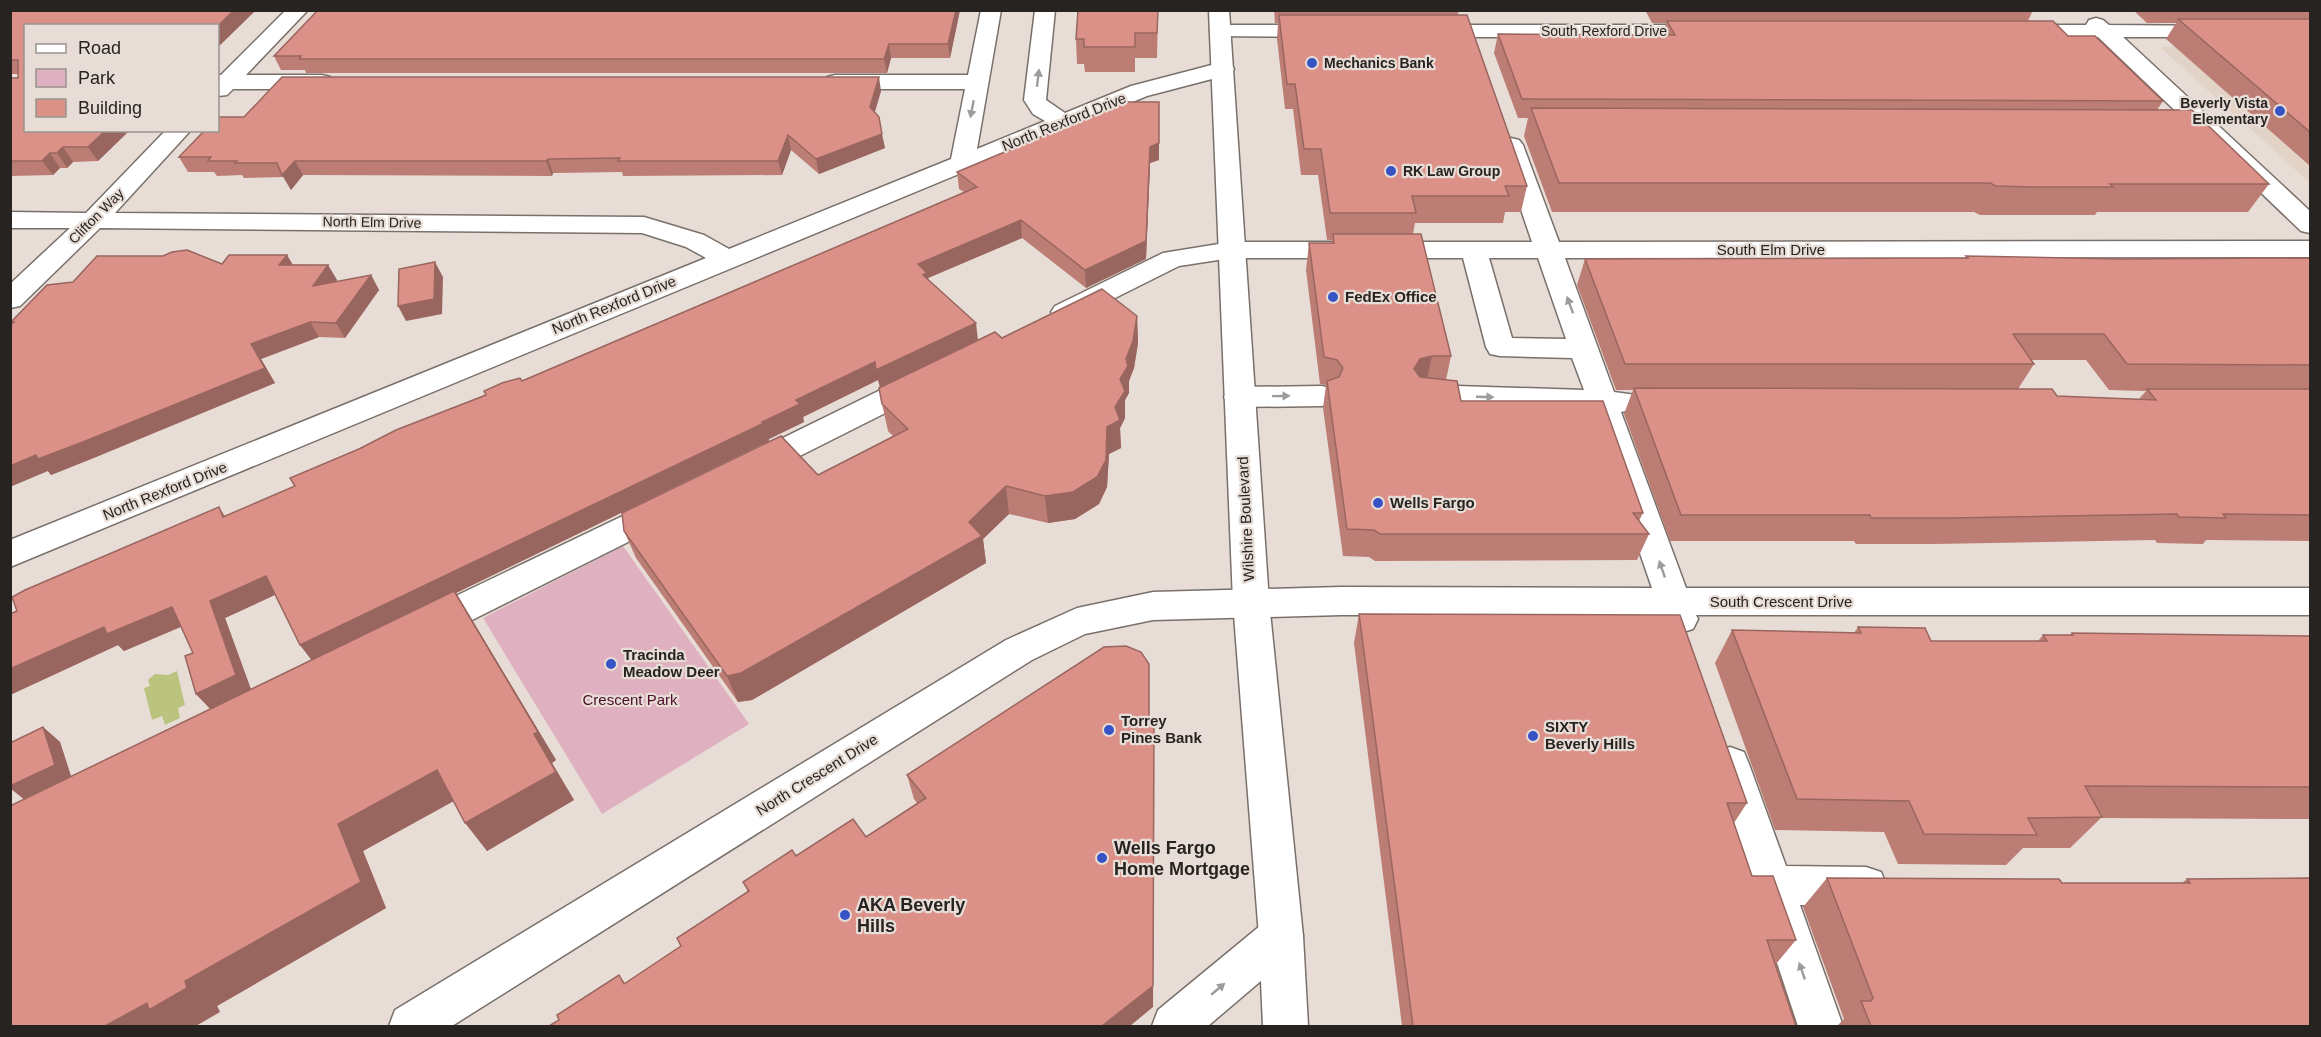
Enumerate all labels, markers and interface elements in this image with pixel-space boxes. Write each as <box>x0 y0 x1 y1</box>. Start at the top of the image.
street label: South Rexford Drive <box>1541 23 1667 39</box>
legend <box>24 24 219 132</box>
text: Road <box>78 38 121 58</box>
place label: Mechanics Bank <box>1324 55 1434 71</box>
marker: Mechanics Bank <box>1305 56 1319 70</box>
text: Park <box>78 68 116 88</box>
one-way arrow <box>1033 69 1042 88</box>
street label: North Rexford Drive <box>999 89 1128 154</box>
place label: Beverly Vista Elementary <box>2180 95 2268 127</box>
text: Building <box>78 98 142 118</box>
one-way arrow <box>968 100 977 119</box>
marker: Beverly Vista Elementary <box>2273 104 2287 118</box>
place label: RK Law Group <box>1403 163 1500 179</box>
marker: RK Law Group <box>1384 164 1398 178</box>
street label: Clifton Way <box>65 185 127 247</box>
street label: North Elm Drive <box>322 213 422 231</box>
street label: South Elm Drive <box>1717 241 1825 258</box>
street label: North Rexford Drive <box>549 272 678 337</box>
place label: FedEx Office <box>1345 288 1437 305</box>
marker: FedEx Office <box>1326 290 1340 304</box>
one-way arrow <box>1564 296 1574 314</box>
one-way arrow <box>1271 391 1290 401</box>
one-way arrow <box>1475 392 1494 401</box>
street label: Wilshire Boulevard <box>1234 456 1257 582</box>
street label: North Rexford Drive <box>100 458 229 523</box>
place label: Wells Fargo <box>1390 494 1475 511</box>
marker: Wells Fargo <box>1371 496 1385 510</box>
one-way arrow <box>1657 560 1667 578</box>
street label: South Crescent Drive <box>1710 593 1852 610</box>
place label: Tracinda Meadow Deer <box>623 646 720 680</box>
marker: Tracinda Meadow Deer <box>604 657 618 671</box>
park label: Crescent Park <box>582 691 678 708</box>
place label: Torrey Pines Bank <box>1121 712 1203 746</box>
place label: SIXTY Beverly Hills <box>1545 718 1635 752</box>
marker: Torrey Pines Bank <box>1102 723 1116 737</box>
marker: SIXTY Beverly Hills <box>1526 729 1540 743</box>
street label: North Crescent Drive <box>753 730 881 819</box>
place label: Wells Fargo Home Mortgage <box>1114 838 1250 879</box>
marker: Wells Fargo Home Mortgage <box>1095 851 1109 865</box>
place label: AKA Beverly Hills <box>857 895 965 936</box>
marker: AKA Beverly Hills <box>838 908 852 922</box>
one-way arrow <box>1796 962 1806 980</box>
one-way arrow <box>1210 983 1225 996</box>

